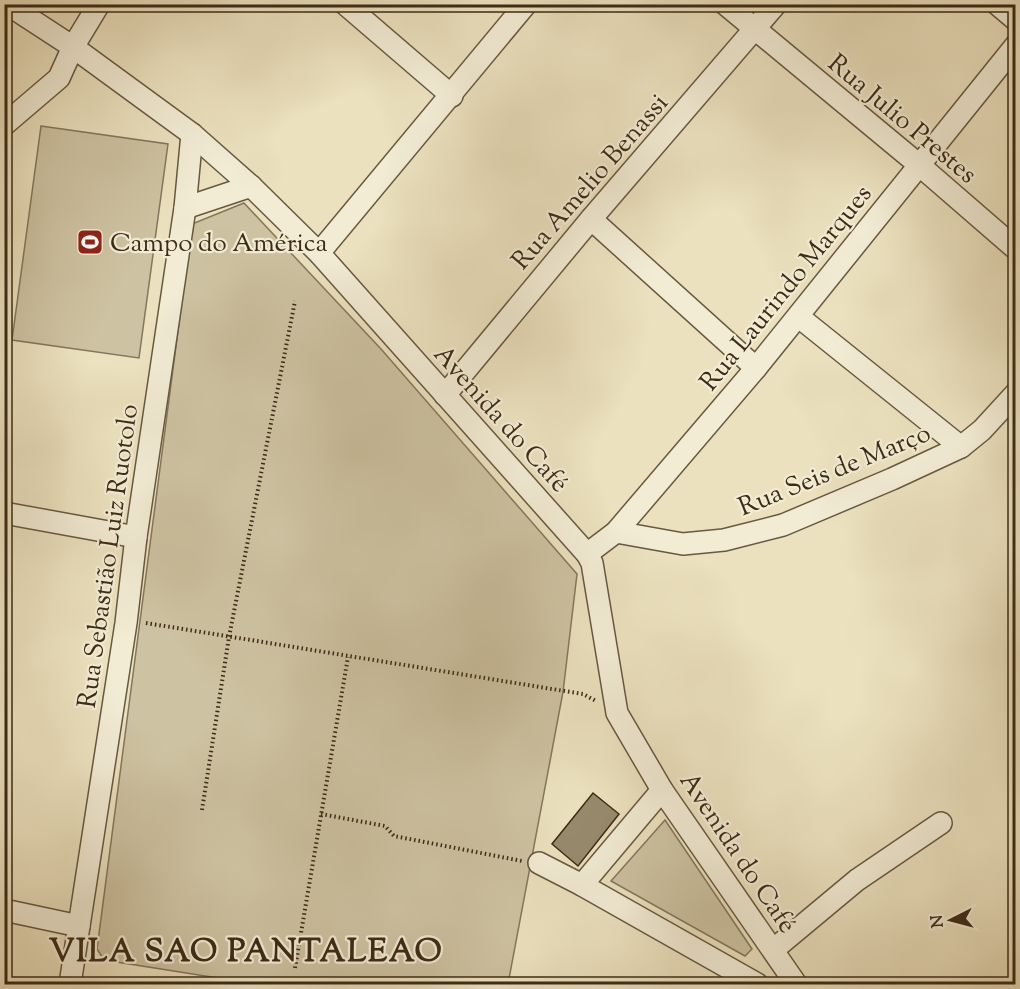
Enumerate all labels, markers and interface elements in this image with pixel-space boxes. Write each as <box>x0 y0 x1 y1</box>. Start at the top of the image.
street label: Rua Julio Prestes <box>819 46 984 193</box>
street label: Rua Amelio Benassi <box>504 86 678 279</box>
street label: Rua Laurindo Marques <box>692 177 882 400</box>
place label: Campo do América <box>110 226 327 263</box>
sports icon: Campo do América <box>75 227 105 257</box>
street label: Avenida do Café <box>424 338 576 501</box>
street label: Rua Sebastião Luiz Ruotolo <box>70 402 149 711</box>
street label: Rua Seis de Março <box>733 416 937 527</box>
street label: Avenida do Café <box>669 766 805 941</box>
north arrow <box>921 890 981 950</box>
text: N <box>926 914 951 929</box>
district label: VILA SAO PANTALEAO <box>49 930 443 976</box>

